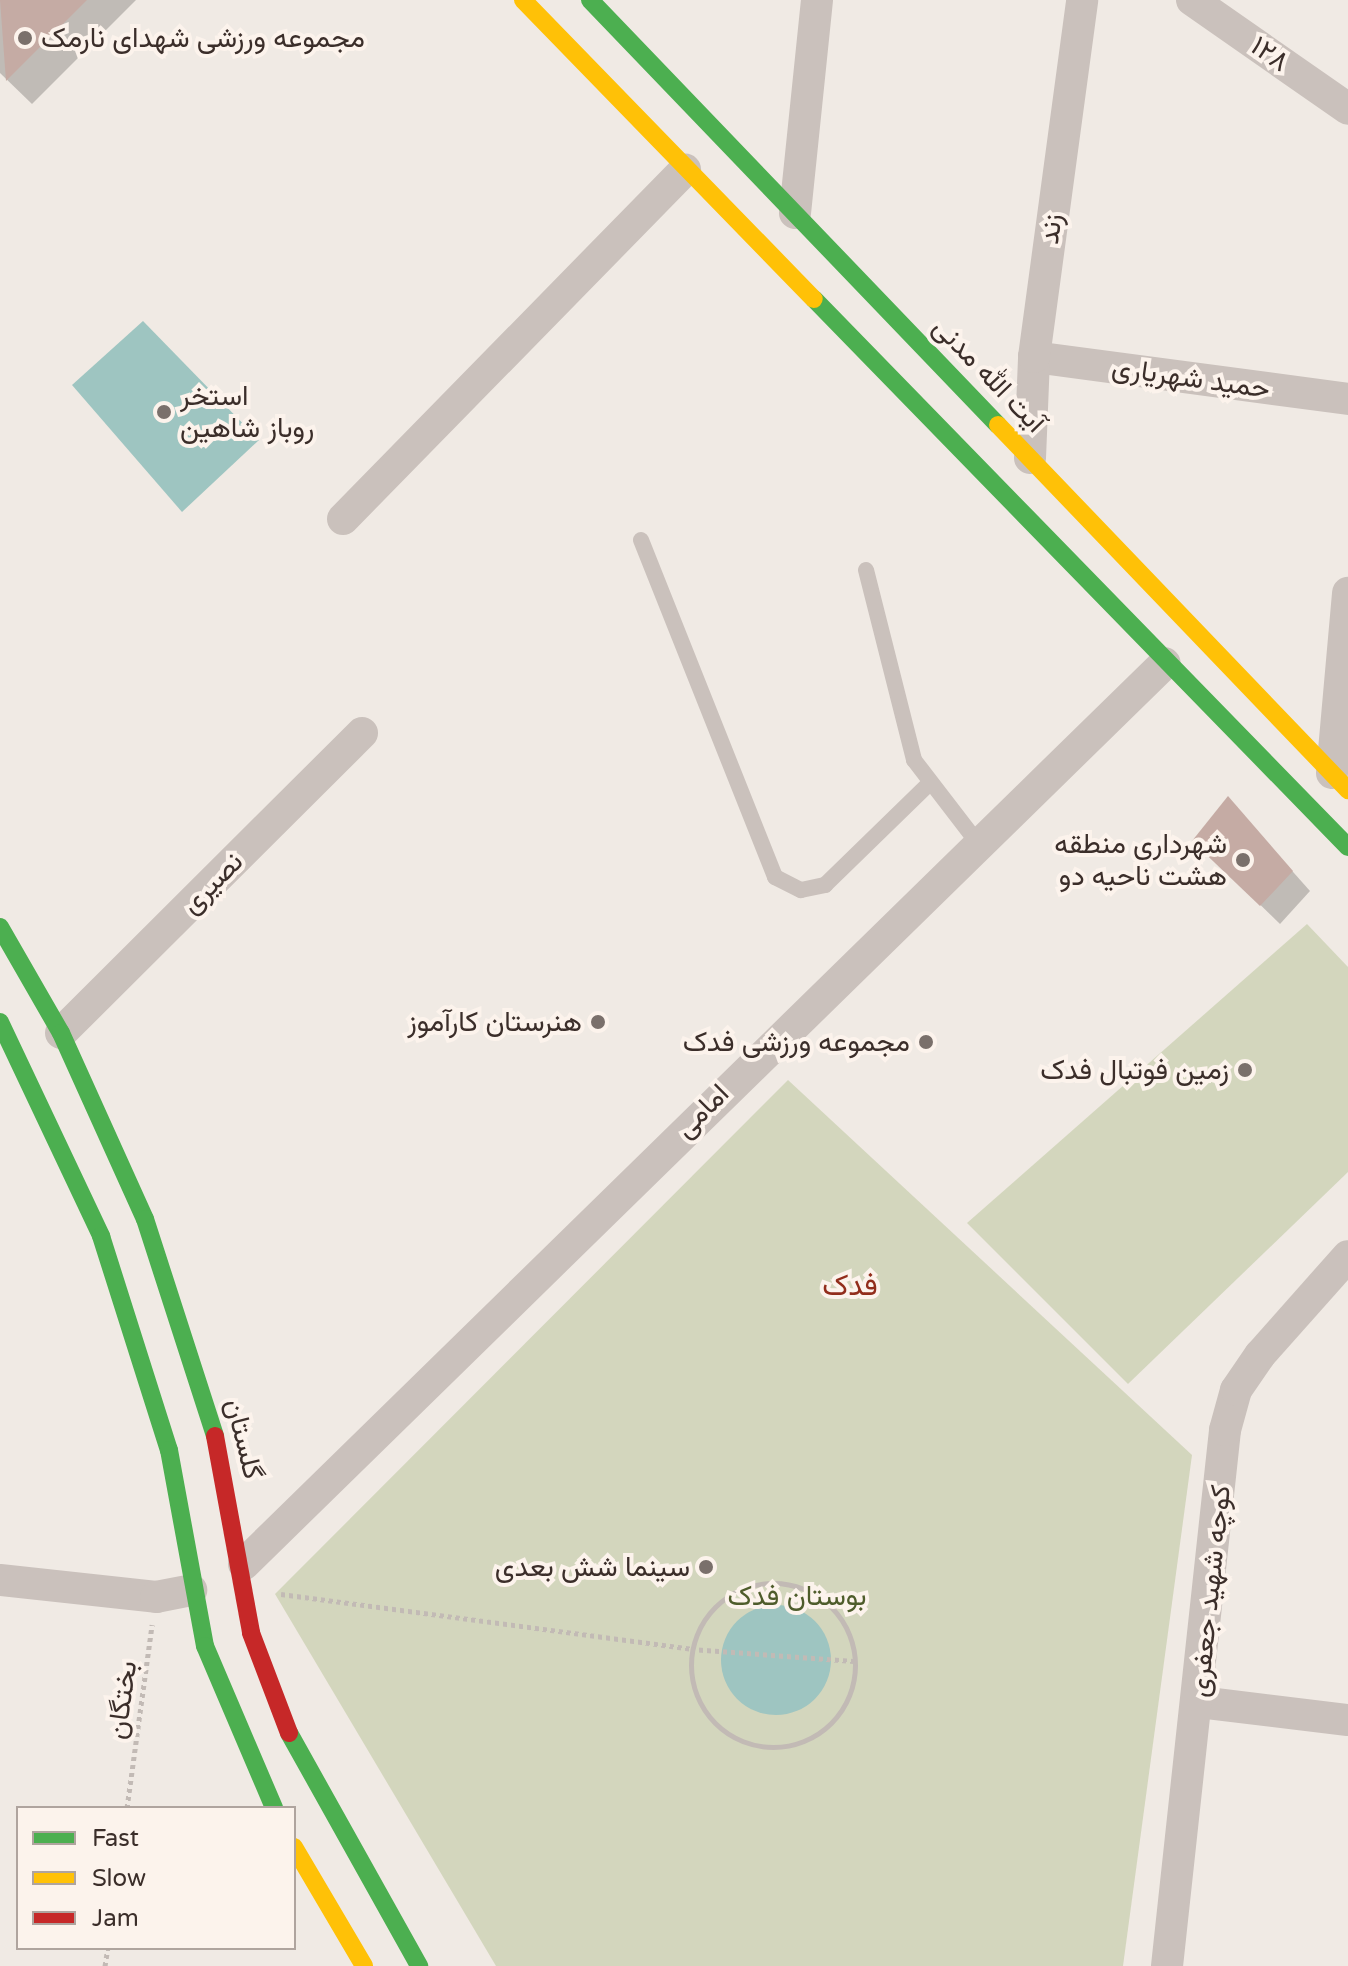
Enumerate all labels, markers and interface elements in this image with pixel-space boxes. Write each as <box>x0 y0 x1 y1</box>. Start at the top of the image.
place label: مجموعه ورزشی شهدای نارمک <box>41 21 365 55</box>
marker: مجموعه ورزشی شهدای نارمک <box>16 29 34 47</box>
street label: ۱۲۸ <box>1244 29 1296 79</box>
street label: زند <box>1032 212 1070 246</box>
street label: آیت الله مدنی <box>926 310 1052 440</box>
street label: حمید شهریاری <box>1110 350 1272 406</box>
place label: استخر روباز شاهین <box>180 379 314 445</box>
marker: استخر روباز شاهین <box>155 403 173 421</box>
place label: شهرداری منطقه هشت ناحیه دو <box>1054 827 1227 893</box>
street label: نصیری <box>174 845 250 921</box>
marker: شهرداری منطقه هشت ناحیه دو <box>1234 851 1252 869</box>
place label: هنرستان کارآموز <box>407 1005 582 1039</box>
marker: هنرستان کارآموز <box>589 1013 607 1031</box>
place label: مجموعه ورزشی فدک <box>683 1025 910 1059</box>
marker: مجموعه ورزشی فدک <box>917 1033 935 1051</box>
place label: زمین فوتبال فدک <box>1040 1053 1229 1087</box>
marker: زمین فوتبال فدک <box>1236 1061 1254 1079</box>
street label: امامی <box>668 1077 736 1145</box>
district label: فدک <box>822 1268 878 1304</box>
street label: گلستان <box>218 1395 270 1483</box>
street label: کوچه شهید جعفری <box>1182 1483 1238 1699</box>
place label: سینما شش بعدی <box>495 1550 690 1584</box>
marker: سینما شش بعدی <box>697 1558 715 1576</box>
park label: بوستان فدک <box>728 1579 866 1613</box>
street label: بختگان <box>100 1659 144 1741</box>
legend <box>16 1806 296 1950</box>
text: Fast <box>92 1824 139 1853</box>
text: Slow <box>92 1864 146 1893</box>
text: Jam <box>92 1904 139 1933</box>

